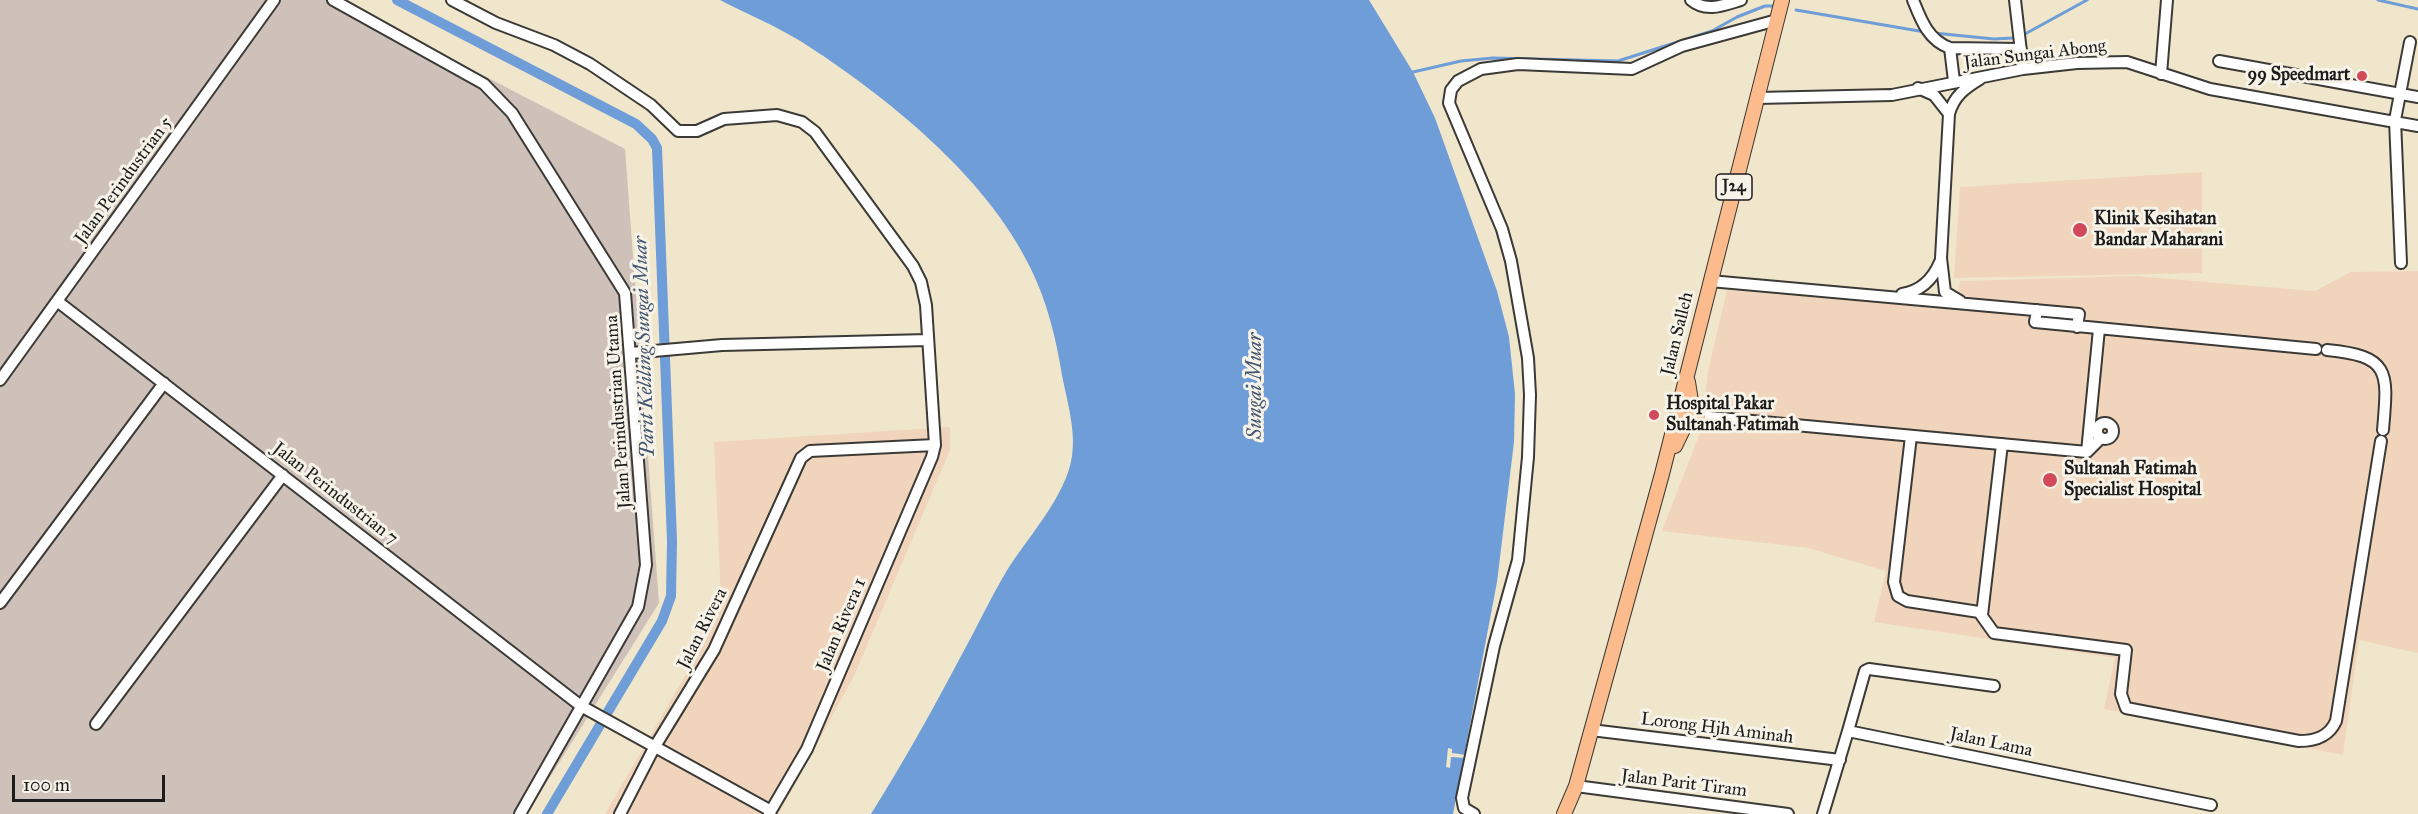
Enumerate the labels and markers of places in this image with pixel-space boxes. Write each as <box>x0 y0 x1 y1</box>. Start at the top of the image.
place label: 99 Speedmart <box>2248 65 2350 87</box>
marker: 99 Speedmart <box>2355 69 2369 83</box>
place label: Klinik Kesihatan Bandar Maharani <box>2094 209 2223 252</box>
marker: Klinik Kesihatan Bandar Maharani <box>2071 221 2089 239</box>
place label: Hospital Pakar Sultanah Fatimah <box>1666 394 1799 436</box>
marker: Hospital Pakar Sultanah Fatimah <box>1647 408 1661 422</box>
place label: Sultanah Fatimah Specialist Hospital <box>2064 459 2201 502</box>
marker: Sultanah Fatimah Specialist Hospital <box>2041 471 2059 489</box>

